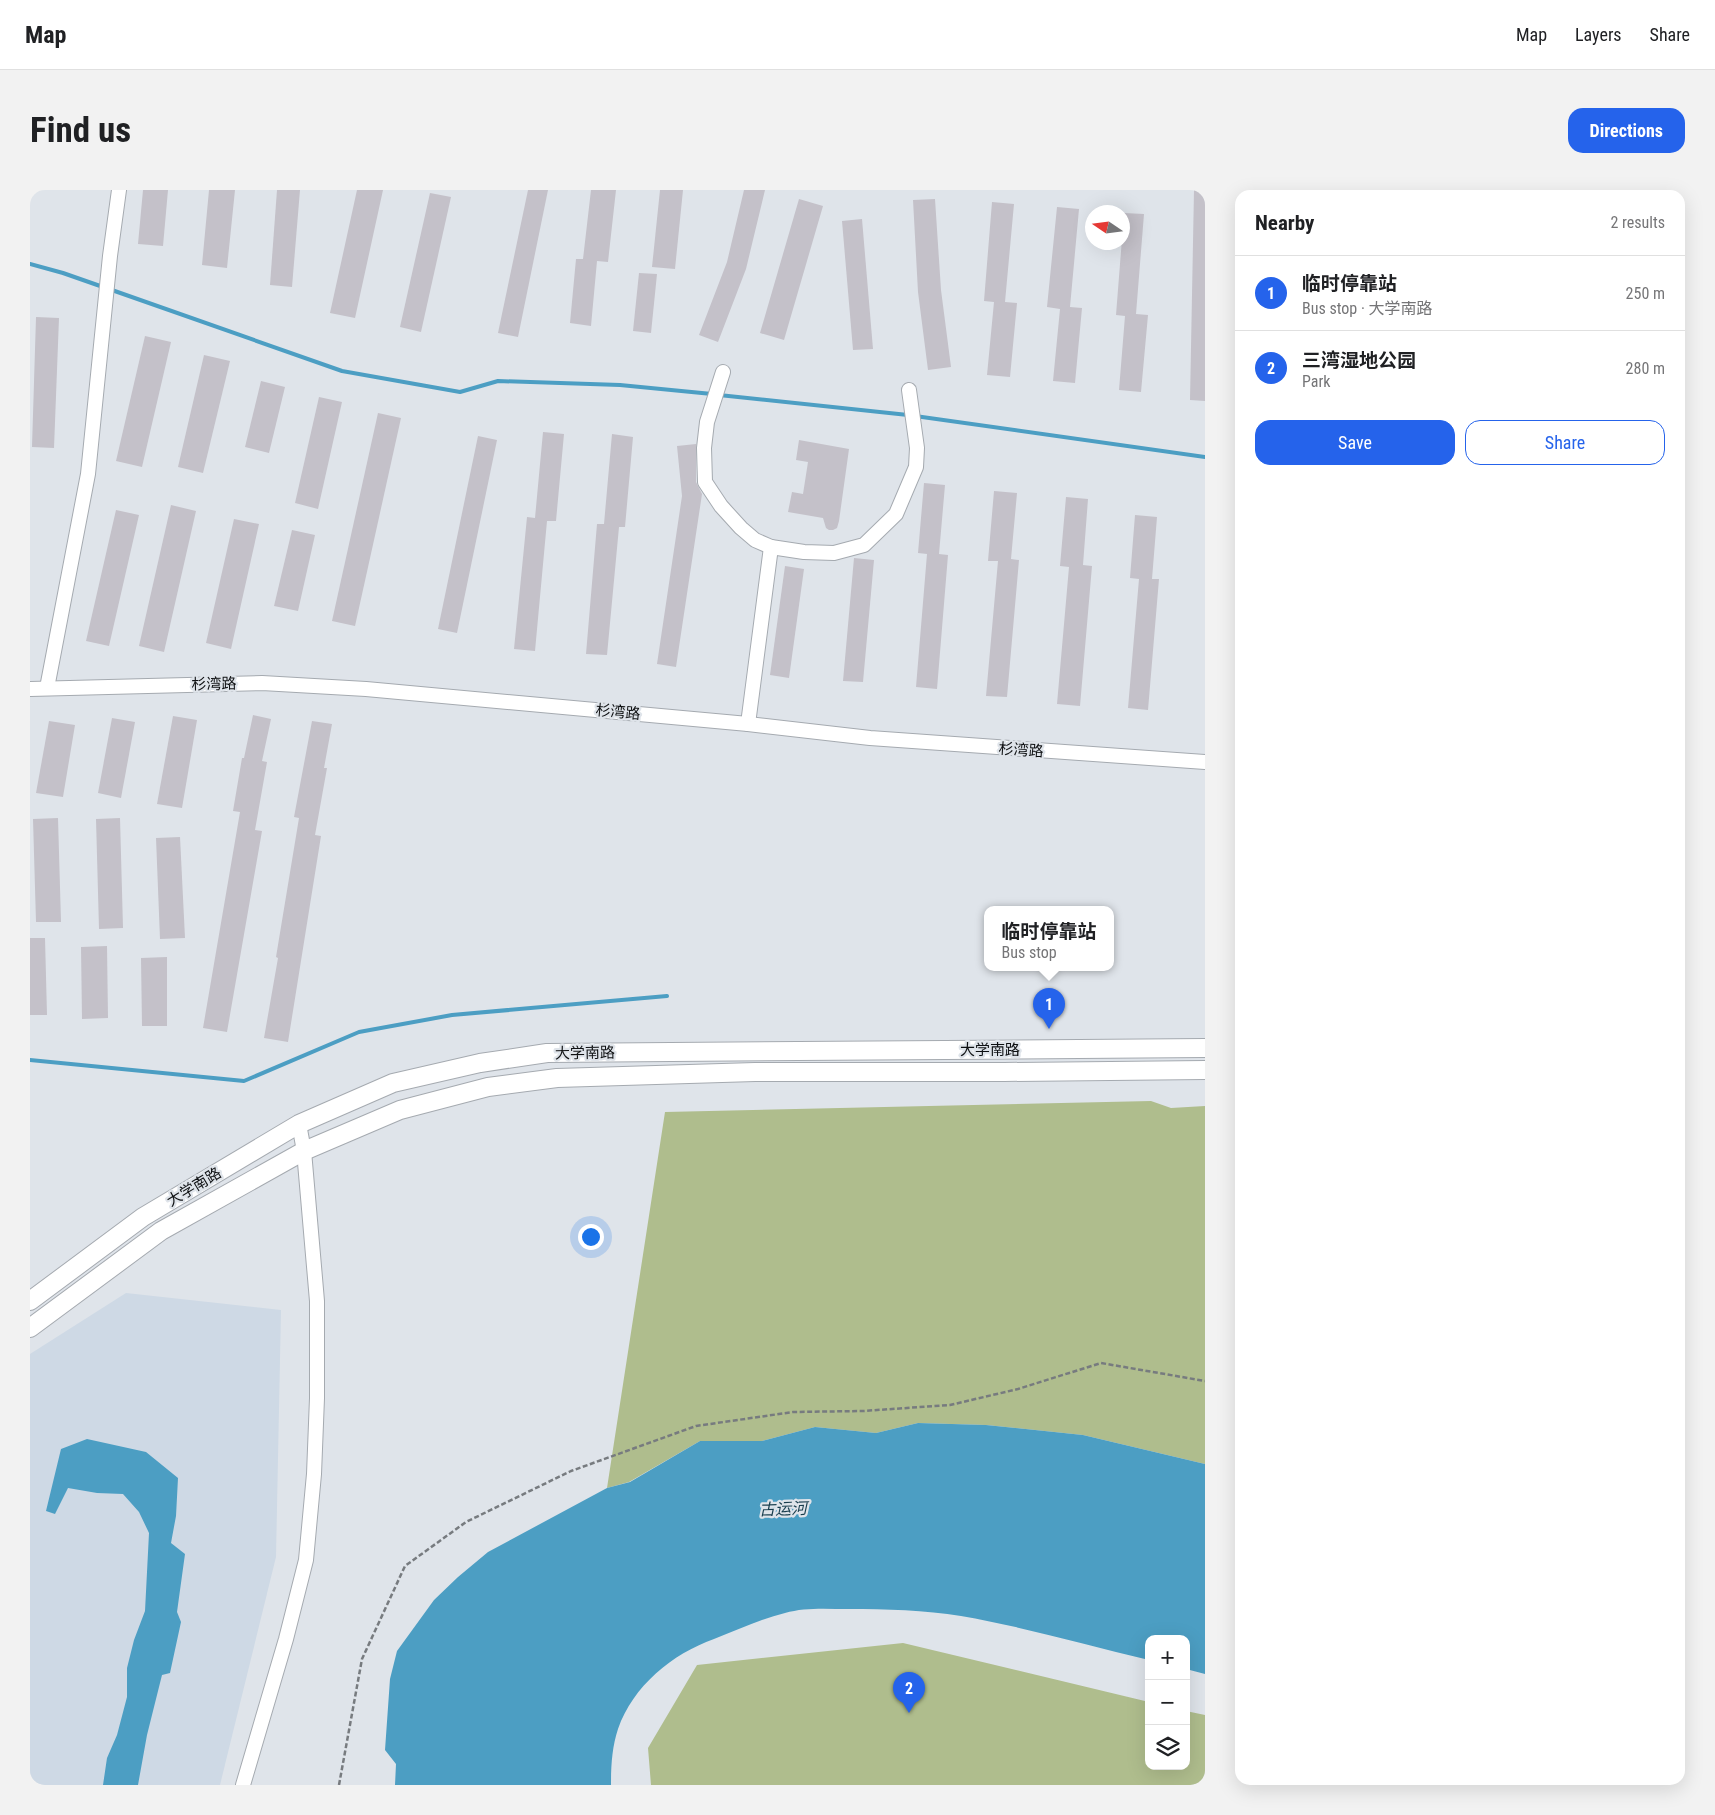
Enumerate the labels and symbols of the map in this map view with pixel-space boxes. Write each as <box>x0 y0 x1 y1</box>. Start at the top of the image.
north arrow <box>1085 205 1130 250</box>
street label: 杉湾路 <box>191 675 237 693</box>
street label: 杉湾路 <box>595 701 641 723</box>
street label: 杉湾路 <box>998 739 1044 761</box>
pin: 1 <box>1033 988 1065 1029</box>
street label: 大学南路 <box>960 1041 1020 1059</box>
street label: 大学南路 <box>555 1043 615 1063</box>
street label: 大学南路 <box>164 1164 224 1210</box>
your location <box>578 1224 604 1250</box>
water label: 古运河 <box>759 1499 810 1519</box>
pin: 2 <box>893 1672 925 1713</box>

